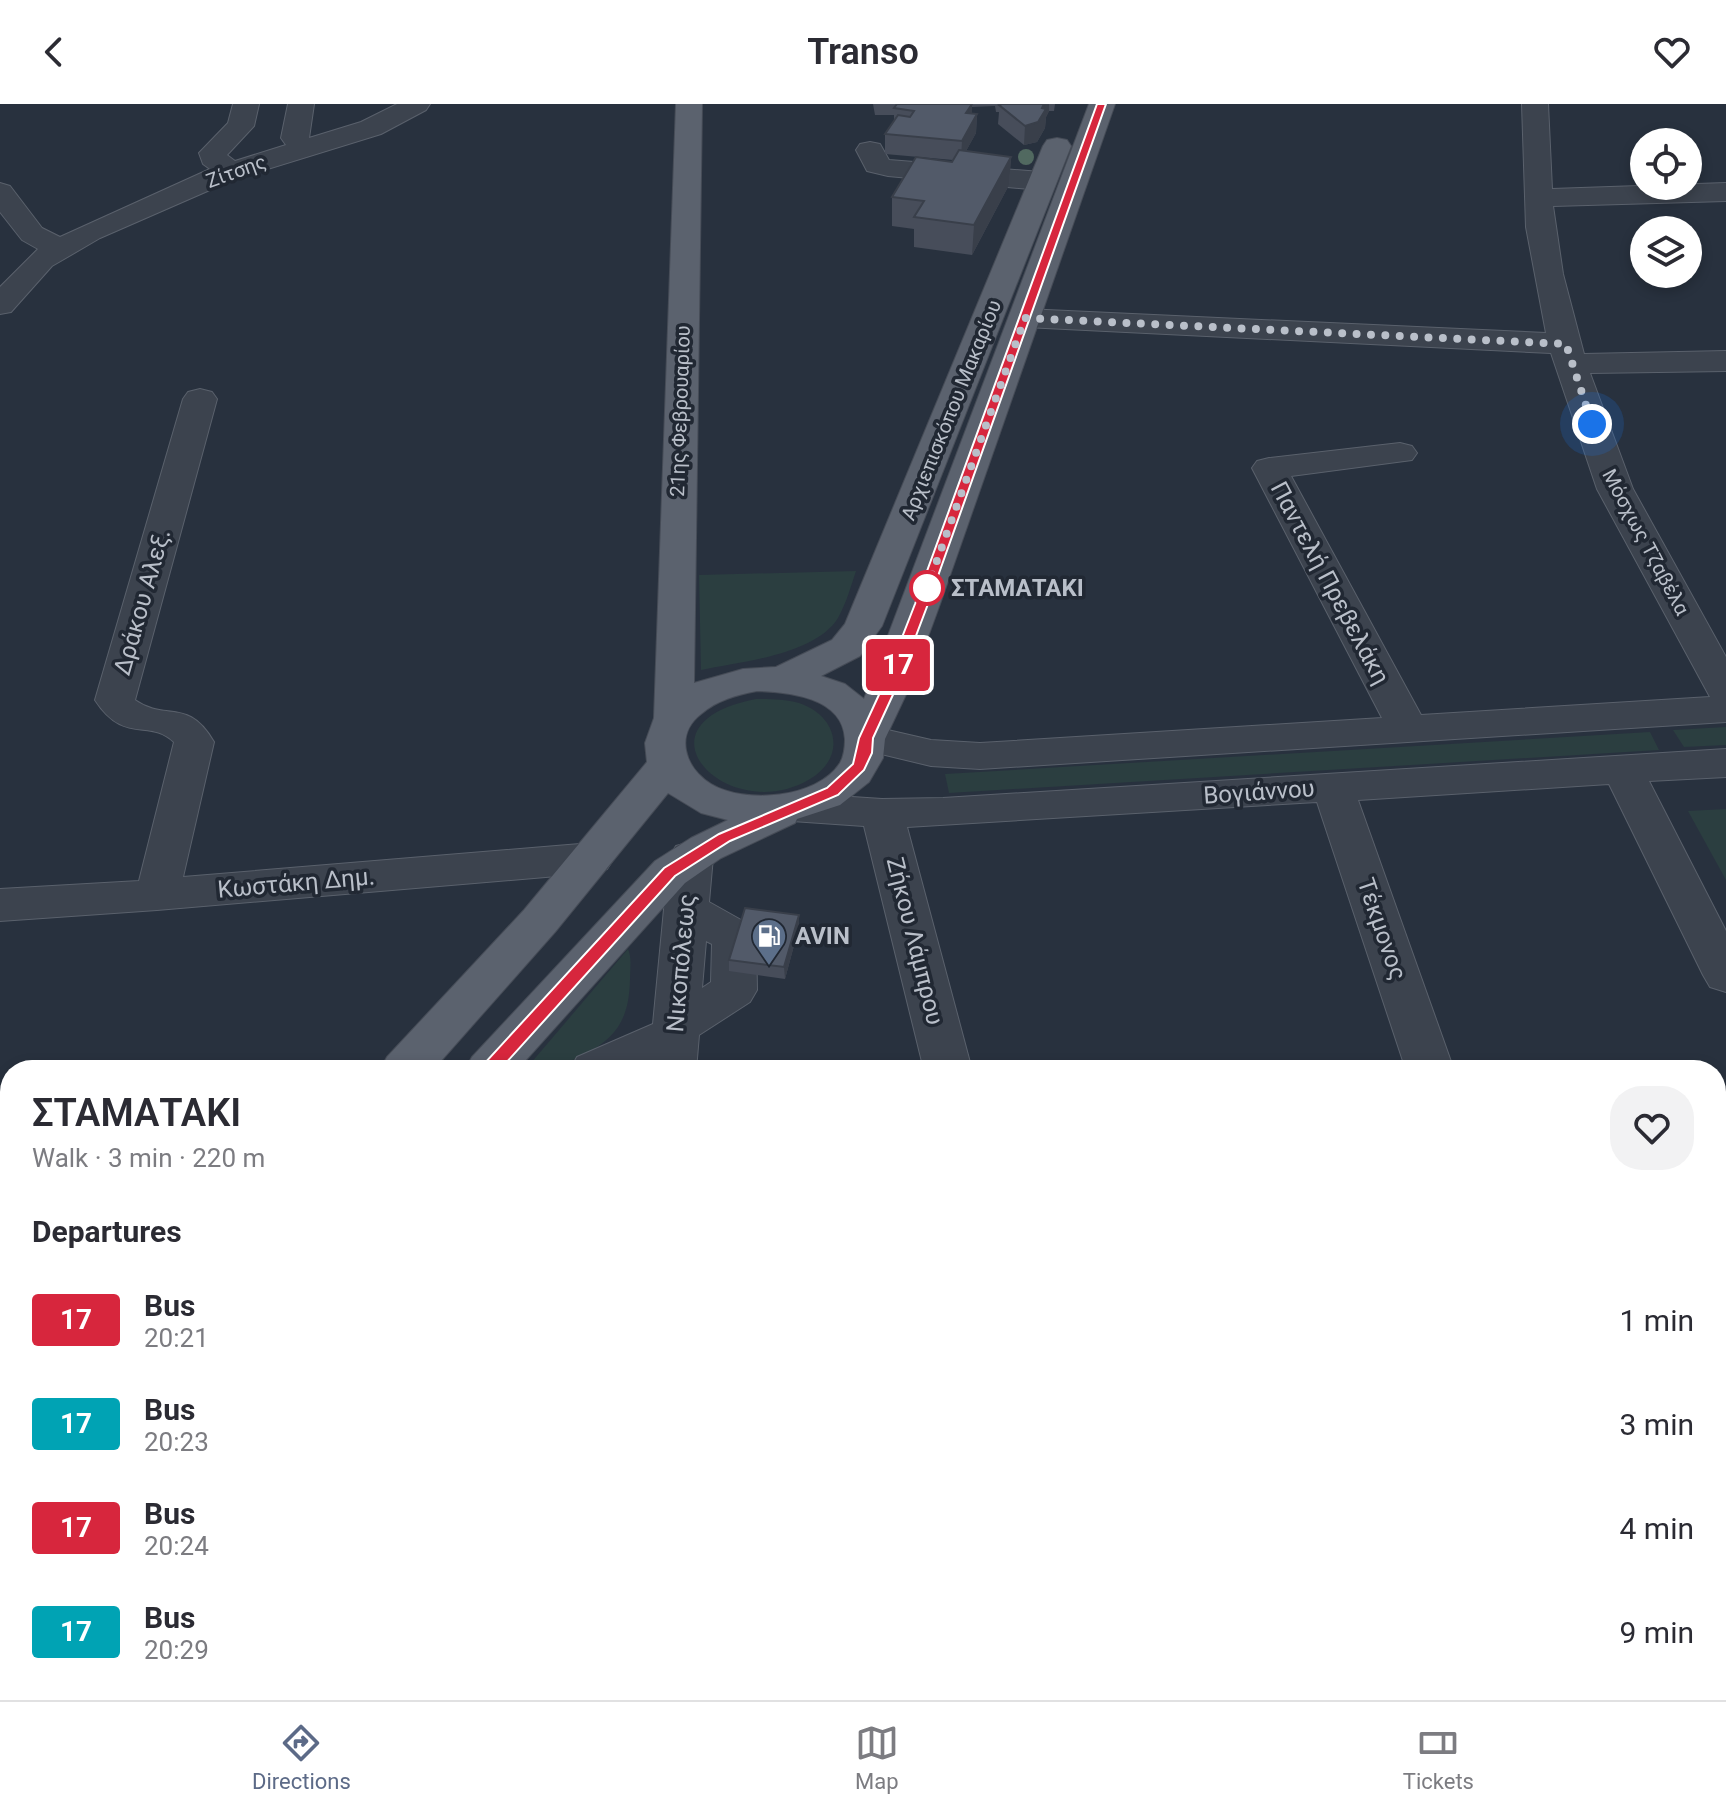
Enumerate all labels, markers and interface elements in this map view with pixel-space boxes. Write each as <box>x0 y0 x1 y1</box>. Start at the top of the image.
icon: back <box>32 30 76 74</box>
icon: heart <box>1650 30 1694 74</box>
text: Transo <box>807 31 919 73</box>
map controls <box>1630 128 1702 288</box>
button: locate <box>1630 128 1702 200</box>
street label: Ζίτσης <box>203 149 269 193</box>
button: layers <box>1630 216 1702 288</box>
street label: Αρχιεπισκόπου Μακαρίου <box>896 296 1006 524</box>
street label: 21ης Φεβρουαρίου <box>665 325 695 497</box>
your location <box>1572 404 1612 444</box>
street label: Μόσχως Τζαβέλα <box>1597 465 1695 620</box>
street label: Παντελή Πρεβελάκη <box>1265 477 1395 689</box>
street label: Δράκου Αλεξ. <box>108 526 176 678</box>
marker: ΣΤΑΜΑΤΑΚΙ <box>910 571 944 605</box>
place label: ΣΤΑΜΑΤΑΚΙ <box>951 574 1084 602</box>
line badge: 17 <box>862 639 934 691</box>
text: 17 <box>882 648 914 681</box>
street label: Βογιάννου <box>1202 774 1316 810</box>
street label: Ζήκου Λάμπρου <box>881 854 949 1028</box>
street label: Κωστάκη Δημ. <box>216 862 376 904</box>
street label: Τέκμονος <box>1352 874 1412 984</box>
street label: Νικοπόλεως <box>661 893 701 1033</box>
fuel station icon: AVIN <box>750 917 788 967</box>
place label: AVIN <box>795 922 850 950</box>
button: heart <box>1610 1086 1694 1170</box>
text: ΣΤΑΜΑΤΑΚΙ <box>32 1091 241 1135</box>
text: Walk · 3 min · 220 m <box>32 1143 265 1173</box>
text: Departures <box>32 1214 182 1249</box>
text: Bus <box>144 1288 195 1323</box>
text: 17 <box>60 1303 92 1336</box>
text: 1 min <box>1620 1303 1694 1338</box>
text: 20:21 <box>144 1323 209 1353</box>
text: Bus <box>144 1392 195 1427</box>
text: 17 <box>60 1407 92 1440</box>
text: 3 min <box>1620 1407 1694 1442</box>
text: 20:23 <box>144 1427 209 1457</box>
text: Bus <box>144 1496 195 1531</box>
text: 17 <box>60 1511 92 1544</box>
text: 4 min <box>1620 1511 1694 1546</box>
text: 20:24 <box>144 1531 209 1561</box>
text: Bus <box>144 1600 195 1635</box>
text: 17 <box>60 1615 92 1648</box>
text: 9 min <box>1620 1615 1694 1650</box>
text: 20:29 <box>144 1635 209 1665</box>
tab: Directions <box>252 1721 351 1794</box>
tab: Map <box>855 1721 899 1794</box>
tab: Tickets <box>1403 1721 1474 1794</box>

